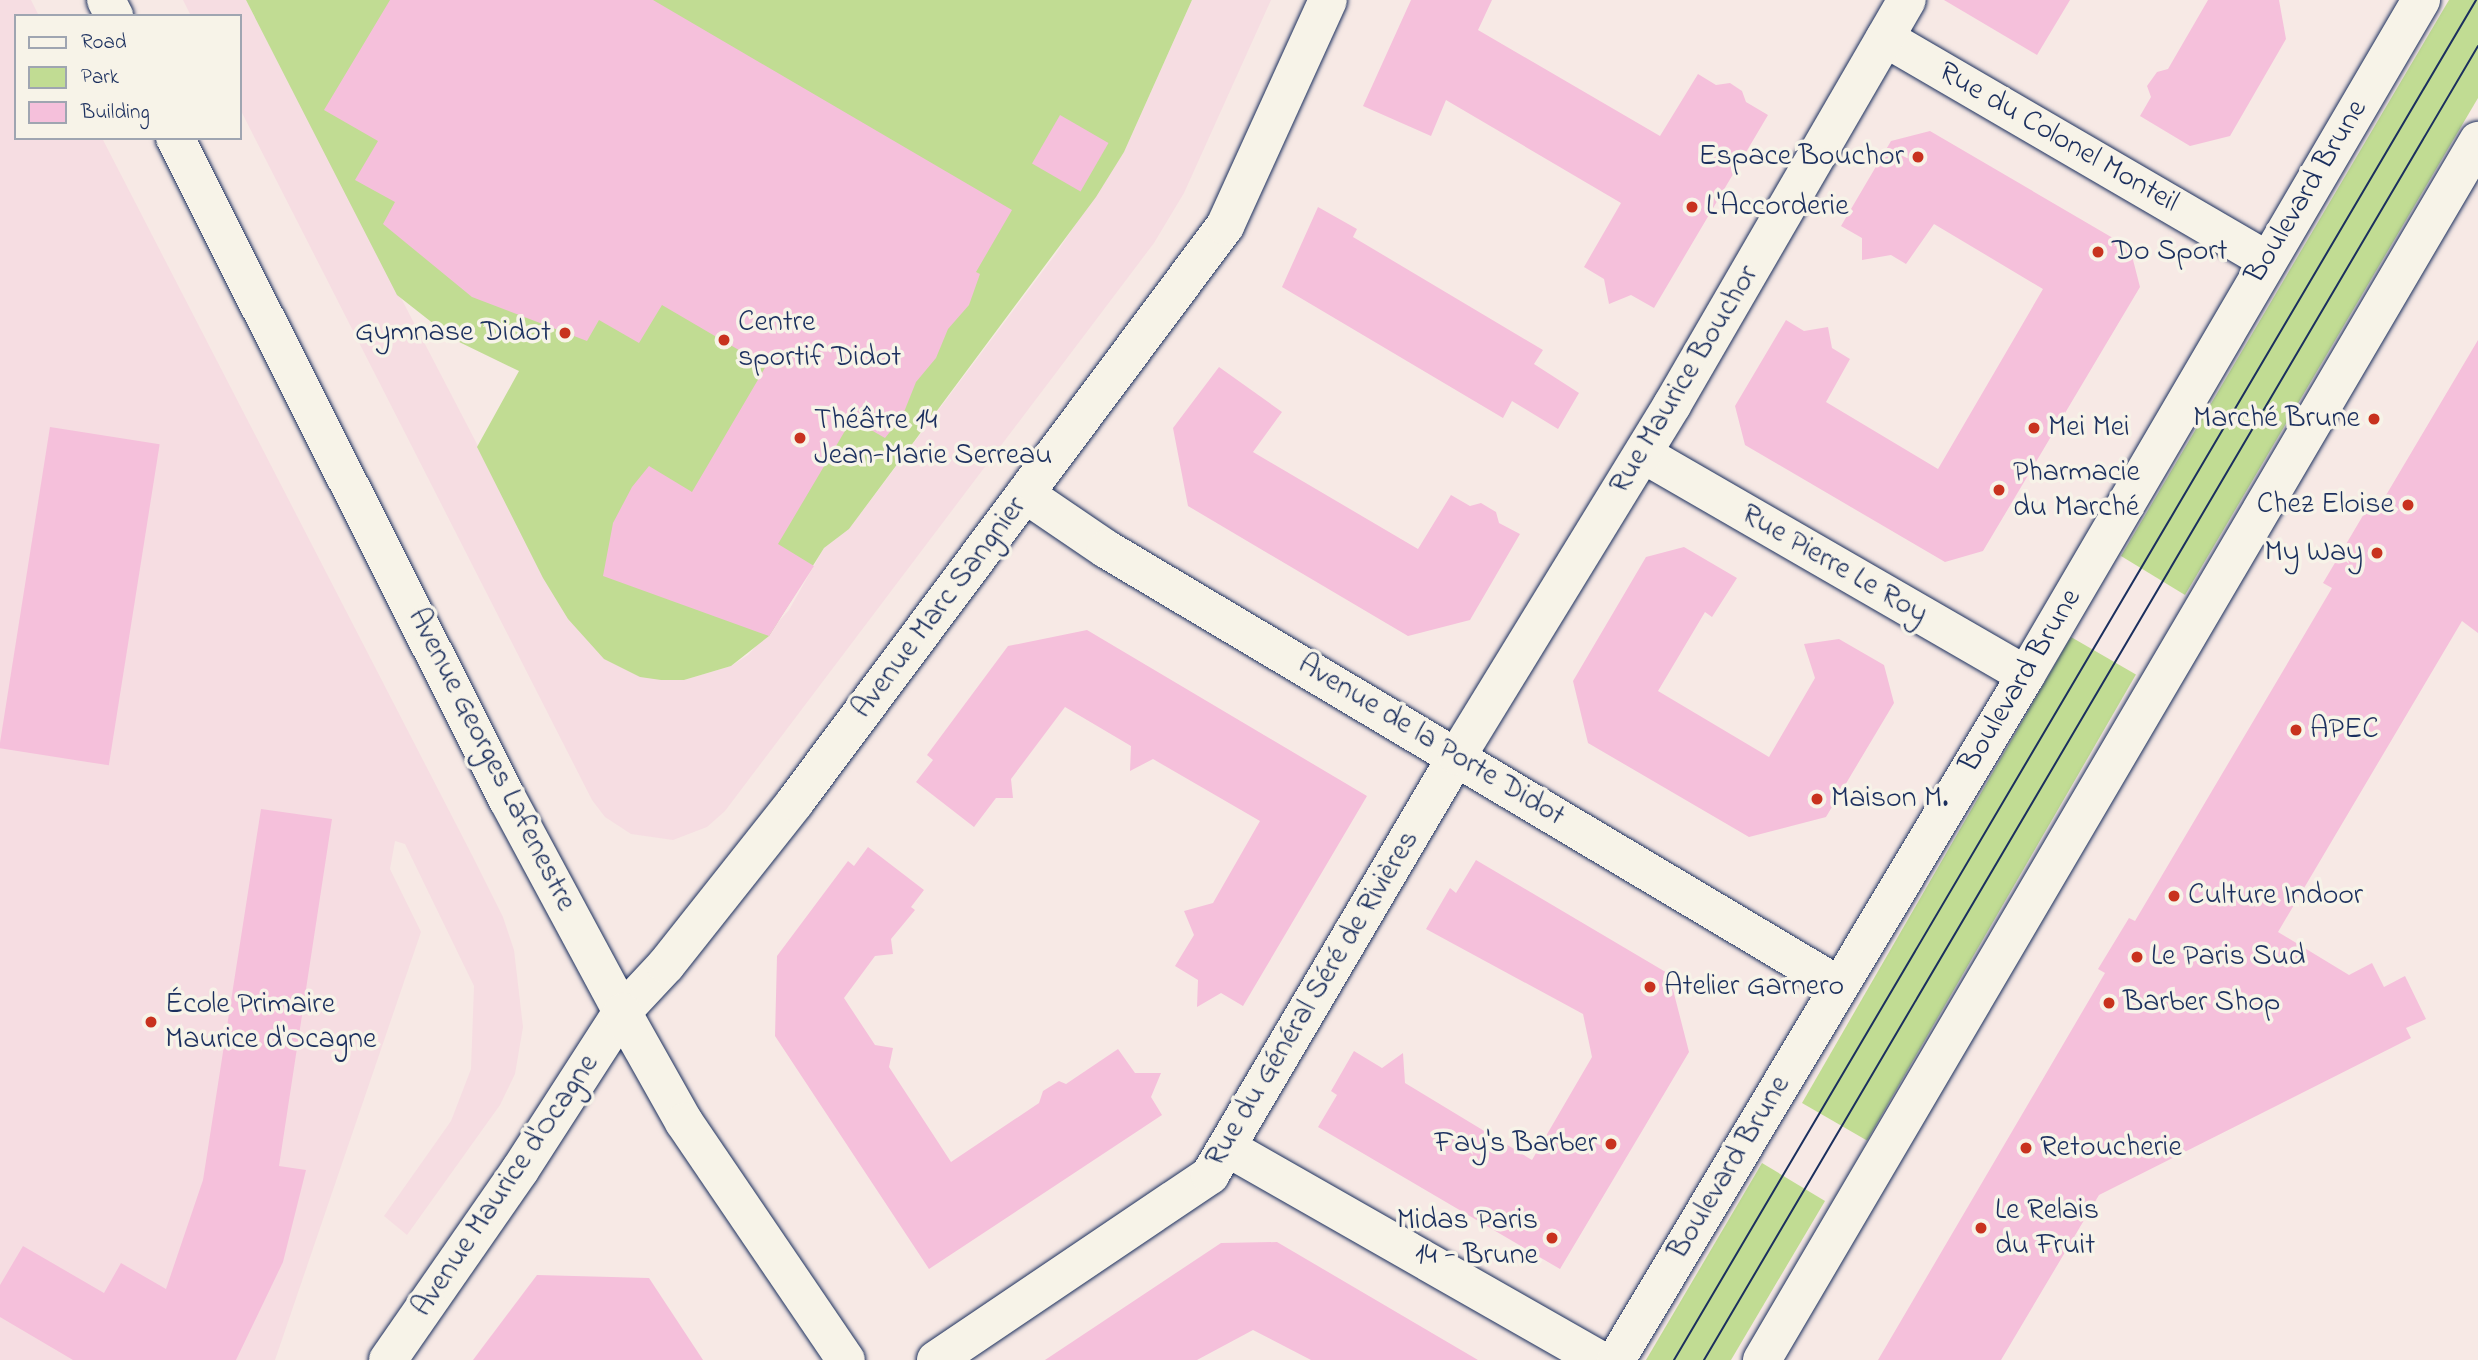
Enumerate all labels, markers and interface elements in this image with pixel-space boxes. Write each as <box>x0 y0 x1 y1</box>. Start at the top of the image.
legend <box>14 14 242 140</box>
text: Road <box>81 28 127 58</box>
street label: Rue du Colonel Monteil <box>1932 55 2184 221</box>
text: Park <box>81 63 119 93</box>
street label: Boulevard Brune <box>2238 94 2376 290</box>
text: Building <box>81 98 150 128</box>
place label: Espace Bouchor <box>1698 139 1904 175</box>
marker: Espace Bouchor <box>1910 149 1926 165</box>
place label: L'Accorderie <box>1706 189 1849 225</box>
marker: L'Accorderie <box>1684 199 1700 215</box>
place label: Do Sport <box>2112 234 2228 270</box>
marker: Do Sport <box>2090 244 2106 260</box>
street label: Rue Maurice Bouchor <box>1603 259 1767 501</box>
place label: Centre sportif Didot <box>738 305 901 376</box>
place label: Gymnase Didot <box>355 315 551 351</box>
marker: Gymnase Didot <box>557 325 573 341</box>
marker: Centre sportif Didot <box>716 332 732 348</box>
place label: Marché Brune <box>2193 401 2360 437</box>
place label: Théâtre 14 Jean-Marie Serreau <box>814 403 1052 474</box>
place label: Mei Mei <box>2048 410 2130 446</box>
marker: Marché Brune <box>2366 411 2382 427</box>
marker: Mei Mei <box>2026 420 2042 436</box>
marker: Théâtre 14 Jean-Marie Serreau <box>792 430 808 446</box>
place label: Pharmacie du Marché <box>2013 455 2140 526</box>
marker: Pharmacie du Marché <box>1991 482 2007 498</box>
place label: Chez Eloise <box>2257 487 2394 523</box>
street label: Avenue Marc Sangnier <box>845 490 1035 726</box>
street label: Rue Pierre Le Roy <box>1734 497 1934 633</box>
marker: Chez Eloise <box>2400 497 2416 513</box>
place label: My Way <box>2264 535 2363 571</box>
marker: My Way <box>2369 545 2385 561</box>
street label: Boulevard Brune <box>1952 583 2090 779</box>
street label: Avenue Georges Lafenestre <box>399 603 583 917</box>
street label: Avenue de la Porte Didot <box>1291 647 1571 835</box>
place label: APEC <box>2310 712 2379 748</box>
marker: APEC <box>2288 722 2304 738</box>
place label: Maison M. <box>1831 781 1948 817</box>
marker: Maison M. <box>1809 791 1825 807</box>
street label: Rue du Général Séré de Rivières <box>1198 824 1428 1174</box>
place label: Culture Indoor <box>2188 878 2363 914</box>
marker: Culture Indoor <box>2166 888 2182 904</box>
place label: Le Paris Sud <box>2151 939 2305 975</box>
marker: Le Paris Sud <box>2129 949 2145 965</box>
place label: Atelier Garnero <box>1664 969 1844 1005</box>
marker: Atelier Garnero <box>1642 979 1658 995</box>
place label: Barber Shop <box>2123 985 2280 1021</box>
place label: École Primaire Maurice d'Ocagne <box>165 987 376 1058</box>
marker: Barber Shop <box>2101 995 2117 1011</box>
marker: École Primaire Maurice d'Ocagne <box>143 1014 159 1030</box>
street label: Avenue Maurice d'Ocagne <box>405 1048 607 1324</box>
street label: Boulevard Brune <box>1661 1070 1799 1266</box>
place label: Fay's Barber <box>1435 1126 1597 1162</box>
place label: Retoucherie <box>2040 1130 2182 1166</box>
marker: Fay's Barber <box>1603 1136 1619 1152</box>
marker: Retoucherie <box>2018 1140 2034 1156</box>
place label: Le Relais du Fruit <box>1995 1193 2099 1264</box>
place label: Midas Paris 14 - Brune <box>1397 1203 1538 1274</box>
marker: Le Relais du Fruit <box>1973 1220 1989 1236</box>
marker: Midas Paris 14 - Brune <box>1544 1230 1560 1246</box>

